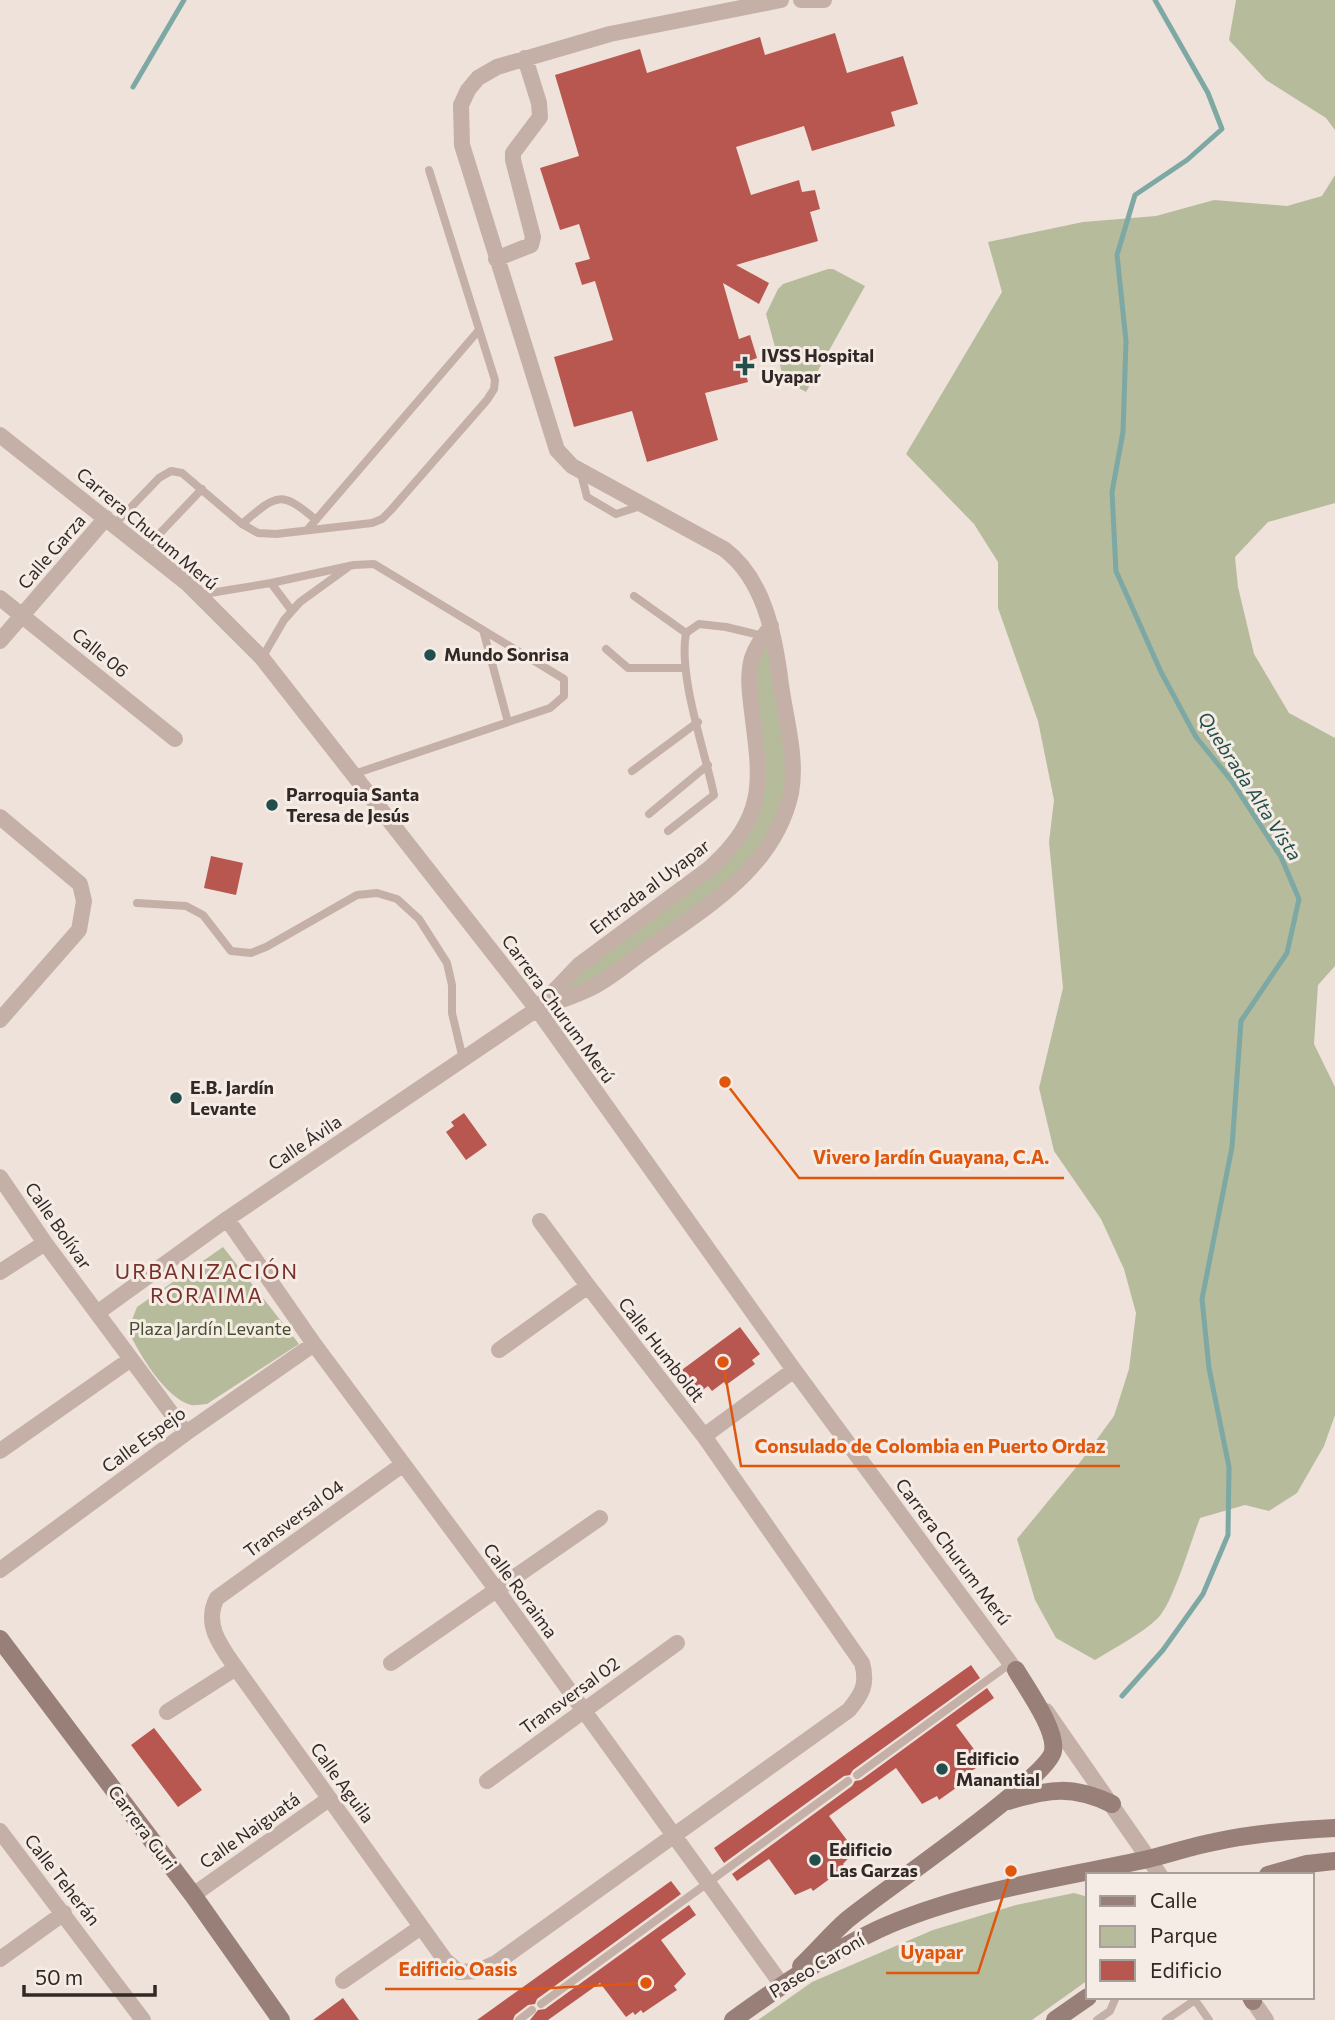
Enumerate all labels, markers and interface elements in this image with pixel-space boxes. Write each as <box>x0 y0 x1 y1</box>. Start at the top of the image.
place label: IVSS Hospital Uyapar <box>761 344 874 387</box>
marker: IVSS Hospital Uyapar <box>735 356 755 376</box>
street label: Carrera Churum Merú <box>72 463 223 594</box>
street label: Calle Garza <box>13 509 90 593</box>
street label: Calle 06 <box>68 623 133 682</box>
place label: Mundo Sonrisa <box>444 643 569 665</box>
marker: Mundo Sonrisa <box>422 647 438 663</box>
water label: Quebrada Alta Vista <box>1194 707 1307 865</box>
place label: Parroquia Santa Teresa de Jesús <box>286 783 419 826</box>
marker: Parroquia Santa Teresa de Jesús <box>264 797 280 813</box>
street label: Entrada al Uyapar <box>585 834 714 938</box>
street label: Carrera Churum Merú <box>498 930 620 1087</box>
place label: E.B. Jardín Levante <box>190 1076 274 1119</box>
marker: E.B. Jardín Levante <box>168 1090 184 1106</box>
street label: Calle Ávila <box>264 1110 345 1175</box>
callout: Vivero Jardín Guayana, C.A. <box>799 1138 1064 1178</box>
text: Vivero Jardín Guayana, C.A. <box>813 1145 1049 1168</box>
street label: Calle Bolívar <box>21 1178 97 1273</box>
district label: URBANIZACIÓN RORAIMA <box>115 1258 299 1307</box>
street label: Calle Humboldt <box>614 1293 710 1406</box>
park label: Plaza Jardín Levante <box>129 1317 291 1339</box>
street label: Calle Espejo <box>97 1401 190 1477</box>
callout: Consulado de Colombia en Puerto Ordaz <box>741 1426 1120 1466</box>
text: Consulado de Colombia en Puerto Ordaz <box>754 1434 1106 1457</box>
street label: Transversal 04 <box>239 1474 348 1562</box>
street label: Carrera Churum Merú <box>891 1474 1016 1629</box>
street label: Calle Roraima <box>479 1539 563 1642</box>
street label: Transversal 02 <box>515 1652 623 1739</box>
street label: Calle Aguila <box>306 1738 379 1827</box>
place label: Edificio Manantial <box>956 1747 1040 1790</box>
marker: Edificio Manantial <box>934 1761 950 1777</box>
street label: Carrera Guri <box>104 1781 182 1874</box>
street label: Calle Naiguatá <box>195 1788 304 1873</box>
street label: Calle Teherán <box>20 1829 105 1929</box>
place label: Edificio Las Garzas <box>829 1838 918 1881</box>
marker: Edificio Las Garzas <box>807 1852 823 1868</box>
legend <box>1086 1873 1314 1999</box>
text: Calle <box>1150 1887 1197 1912</box>
text: Parque <box>1150 1922 1217 1947</box>
street label: Paseo Caroní <box>765 1927 869 2002</box>
callout: Uyapar <box>886 1933 978 1973</box>
text: Uyapar <box>900 1940 964 1963</box>
callout: Edificio Oasis <box>385 1949 532 1989</box>
scale bar <box>24 1954 156 1998</box>
text: Edificio Oasis <box>399 1957 518 1980</box>
text: Edificio <box>1150 1957 1222 1982</box>
text: 50 m <box>35 1964 83 1989</box>

